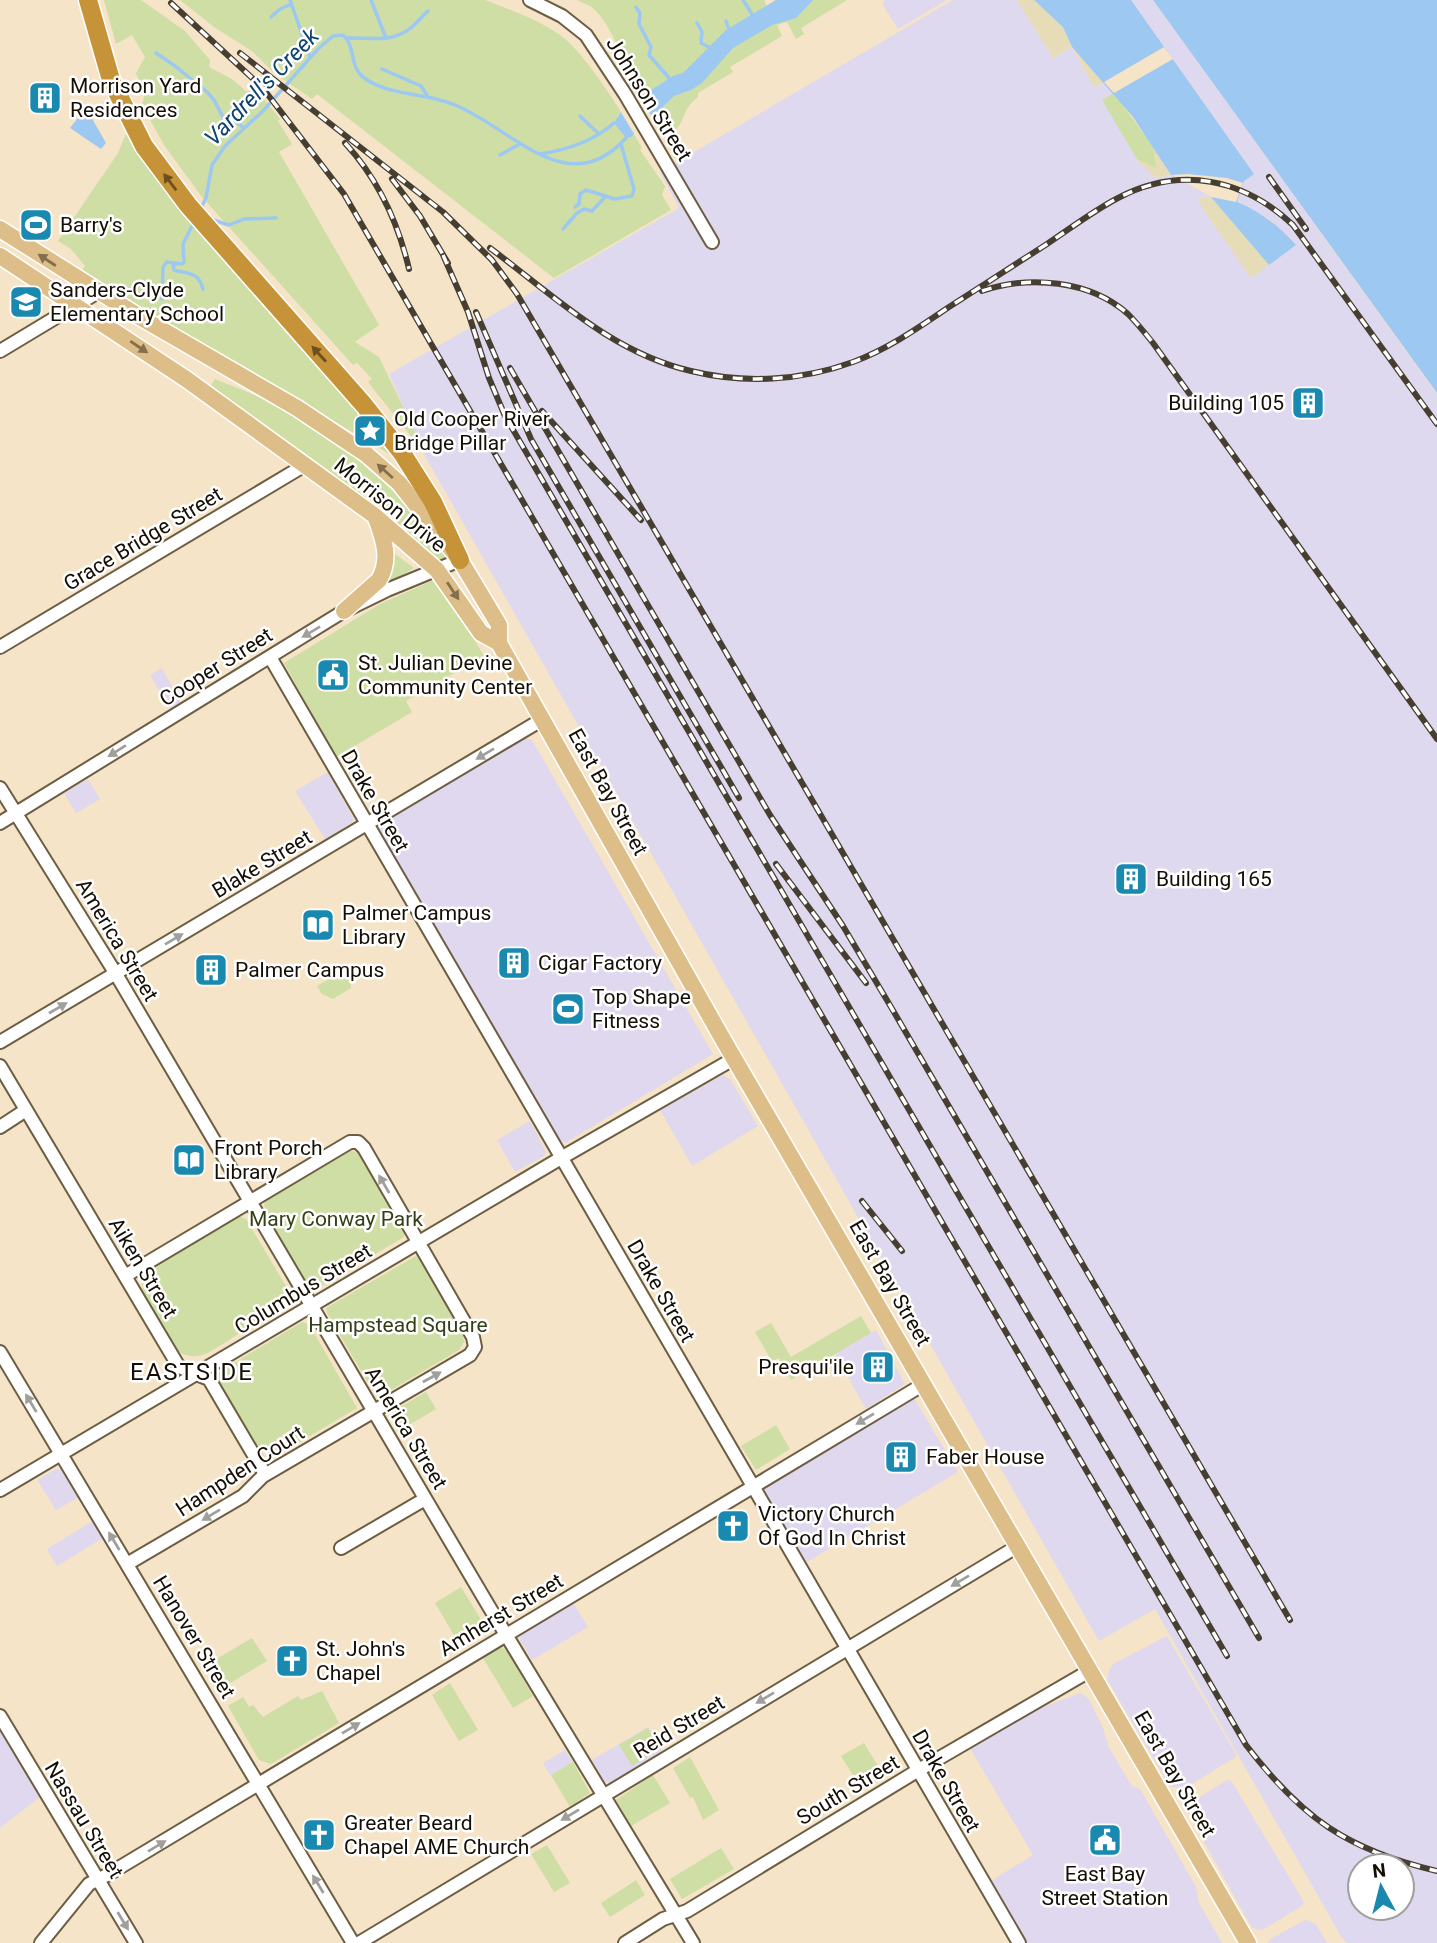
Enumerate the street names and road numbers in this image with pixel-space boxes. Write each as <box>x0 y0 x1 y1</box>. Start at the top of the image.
street label: Johnson Street <box>601 33 697 166</box>
street label: Morrison Drive <box>329 453 451 557</box>
street label: Grace Bridge Street <box>59 482 227 596</box>
street label: Cooper Street <box>155 623 277 711</box>
street label: East Bay Street <box>563 724 653 860</box>
street label: Drake Street <box>336 746 414 857</box>
street label: Blake Street <box>208 825 316 903</box>
street label: America Street <box>71 874 163 1006</box>
street label: Aiken Street <box>104 1214 182 1323</box>
street label: East Bay Street <box>844 1216 936 1350</box>
street label: Drake Street <box>622 1236 700 1347</box>
street label: Columbus Street <box>230 1239 376 1339</box>
street label: America Street <box>360 1362 452 1494</box>
street label: Hampden Court <box>171 1421 309 1521</box>
street label: Amherst Street <box>435 1569 567 1661</box>
street label: Hanover Street <box>148 1571 240 1703</box>
street label: Reid Street <box>629 1690 729 1763</box>
street label: East Bay Street <box>1129 1707 1221 1841</box>
street label: Drake Street <box>907 1726 985 1837</box>
street label: South Street <box>792 1750 904 1830</box>
street label: Nassau Street <box>40 1757 128 1883</box>

